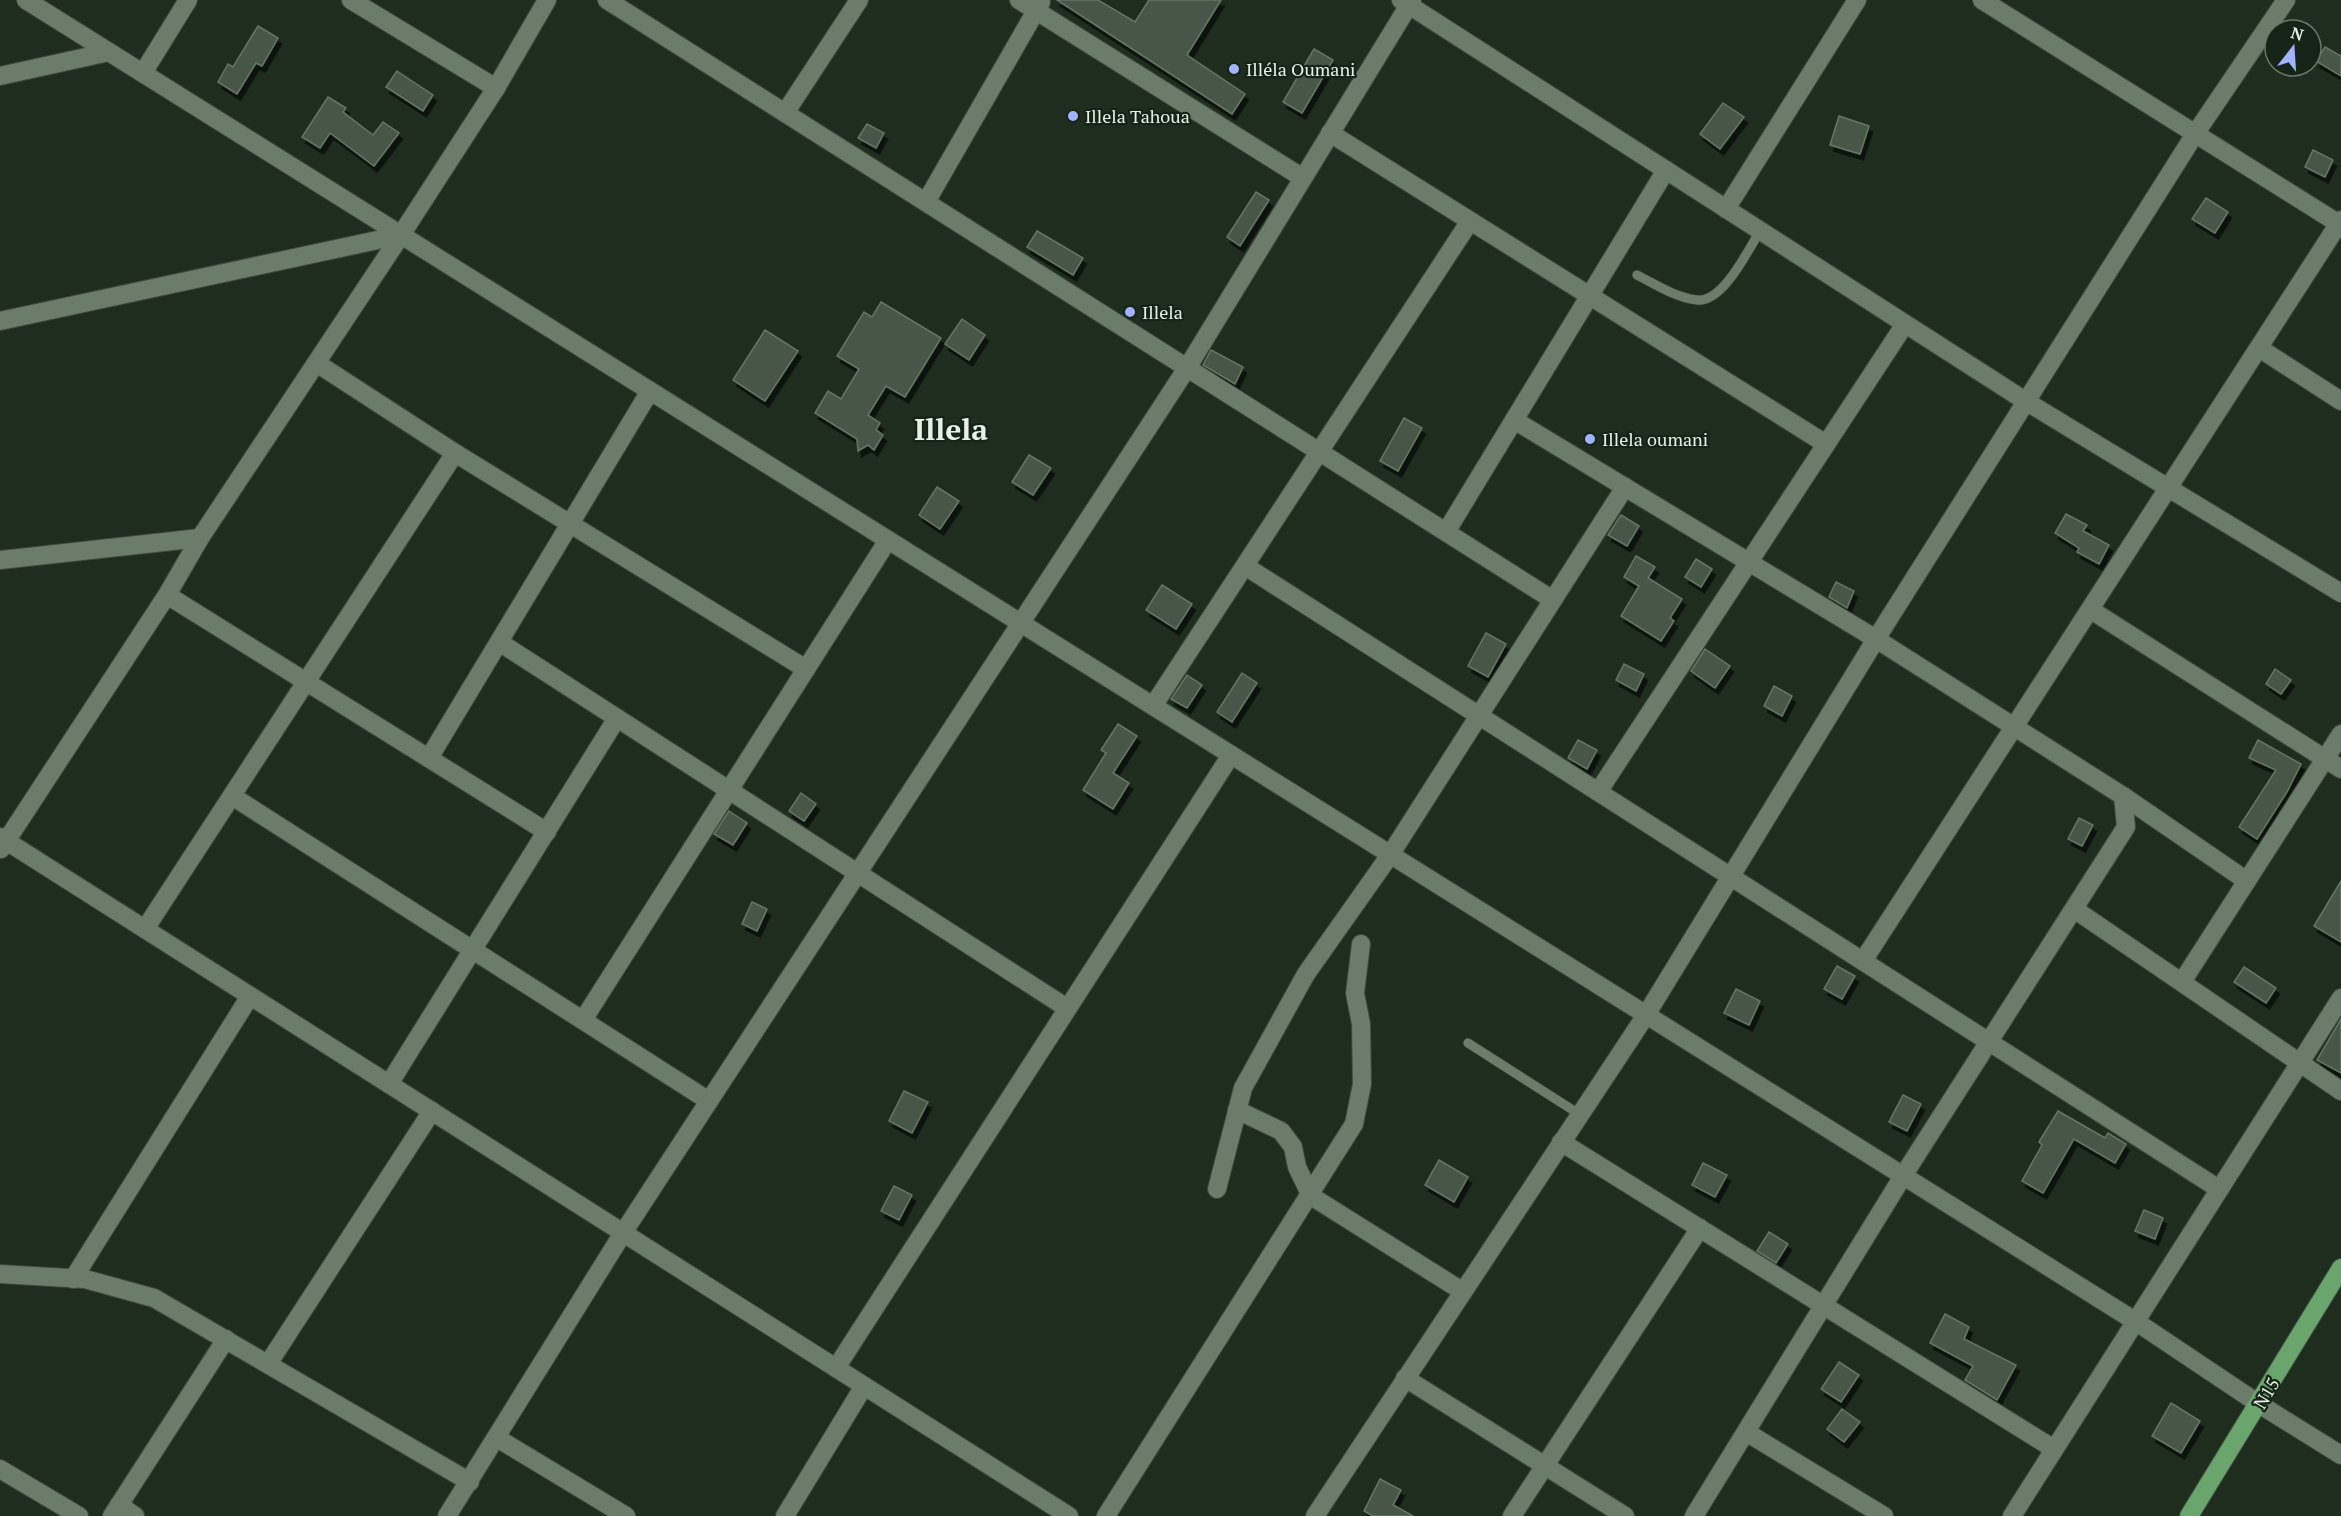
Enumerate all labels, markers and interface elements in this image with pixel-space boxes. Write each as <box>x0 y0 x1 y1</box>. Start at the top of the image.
north arrow <box>2263 18 2323 78</box>
text: N <box>2288 21 2306 46</box>
place label: Illéla Oumani <box>1246 57 1356 81</box>
marker: Illéla Oumani <box>1227 62 1241 76</box>
place label: Illela Tahoua <box>1085 104 1190 128</box>
marker: Illela Tahoua <box>1066 109 1080 123</box>
place label: Illela <box>1142 300 1183 324</box>
marker: Illela <box>1123 305 1137 319</box>
district label: Illela <box>914 409 988 449</box>
place label: Illela oumani <box>1602 427 1708 451</box>
marker: Illela oumani <box>1583 432 1597 446</box>
street label: N15 <box>2247 1373 2285 1413</box>

